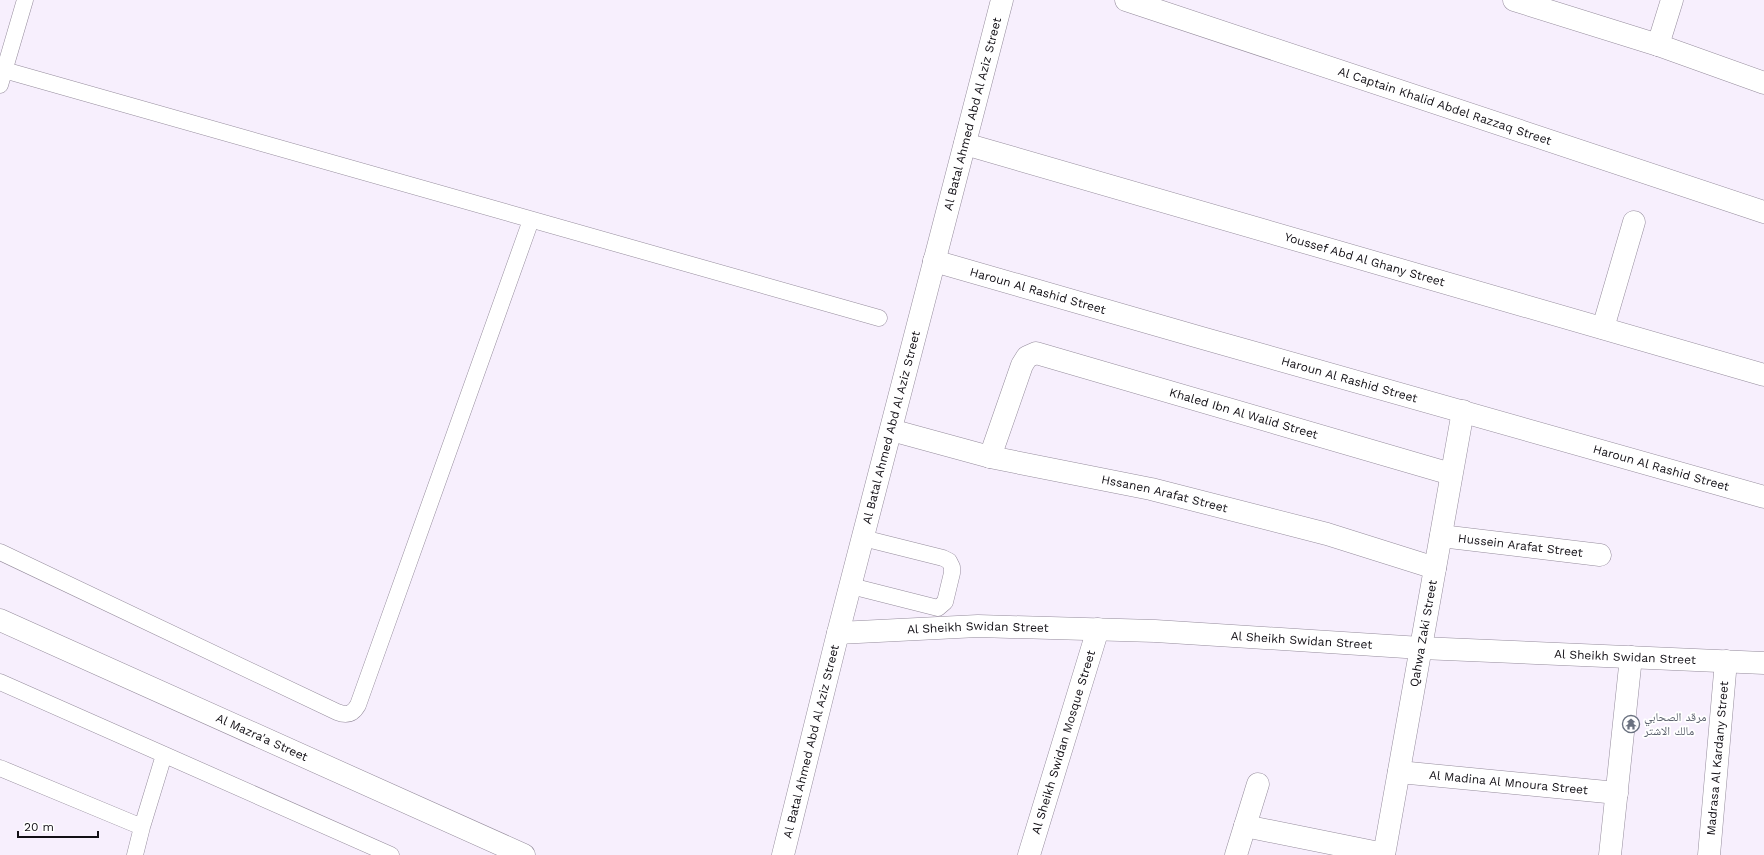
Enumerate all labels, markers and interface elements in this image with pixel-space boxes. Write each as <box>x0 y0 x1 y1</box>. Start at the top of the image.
street label: Al Batal Ahmed Abd Al Aziz Street <box>941 16 1004 212</box>
street label: Al Captain Khalid Abdel Razzaq Street <box>1336 64 1553 148</box>
street label: Youssef Abd Al Ghany Street <box>1283 230 1446 289</box>
street label: Haroun Al Rashid Street <box>968 265 1107 317</box>
street label: Al Batal Ahmed Abd Al Aziz Street <box>860 329 923 526</box>
street label: Haroun Al Rashid Street <box>1280 354 1419 406</box>
street label: Khaled Ibn Al Walid Street <box>1168 385 1320 442</box>
street label: Haroun Al Rashid Street <box>1592 442 1731 494</box>
street label: Hssanen Arafat Street <box>1100 472 1229 515</box>
street label: Hussein Arafat Street <box>1457 531 1584 560</box>
street label: Qahwa Zaki Street <box>1407 579 1440 688</box>
street label: Al Sheikh Swidan Street <box>907 619 1049 637</box>
street label: Al Sheikh Swidan Street <box>1230 629 1373 652</box>
street label: Al Batal Ahmed Abd Al Aziz Street <box>780 643 842 840</box>
street label: Al Sheikh Swidan Street <box>1554 647 1696 667</box>
street label: Al Sheikh Swidan Mosque Street <box>1029 648 1098 836</box>
street label: Madrasa Al Kardany Street <box>1704 681 1731 836</box>
place label: مرقد الصحابي مالك الاشتر <box>1643 710 1706 738</box>
street label: Al Mazra'a Street <box>214 711 310 764</box>
temple icon: مرقد الصحابي مالك الاشتر <box>1621 714 1641 734</box>
street label: Al Madina Al Mnoura Street <box>1428 768 1589 797</box>
scale bar <box>18 813 98 839</box>
text: 20 m <box>24 820 54 834</box>

